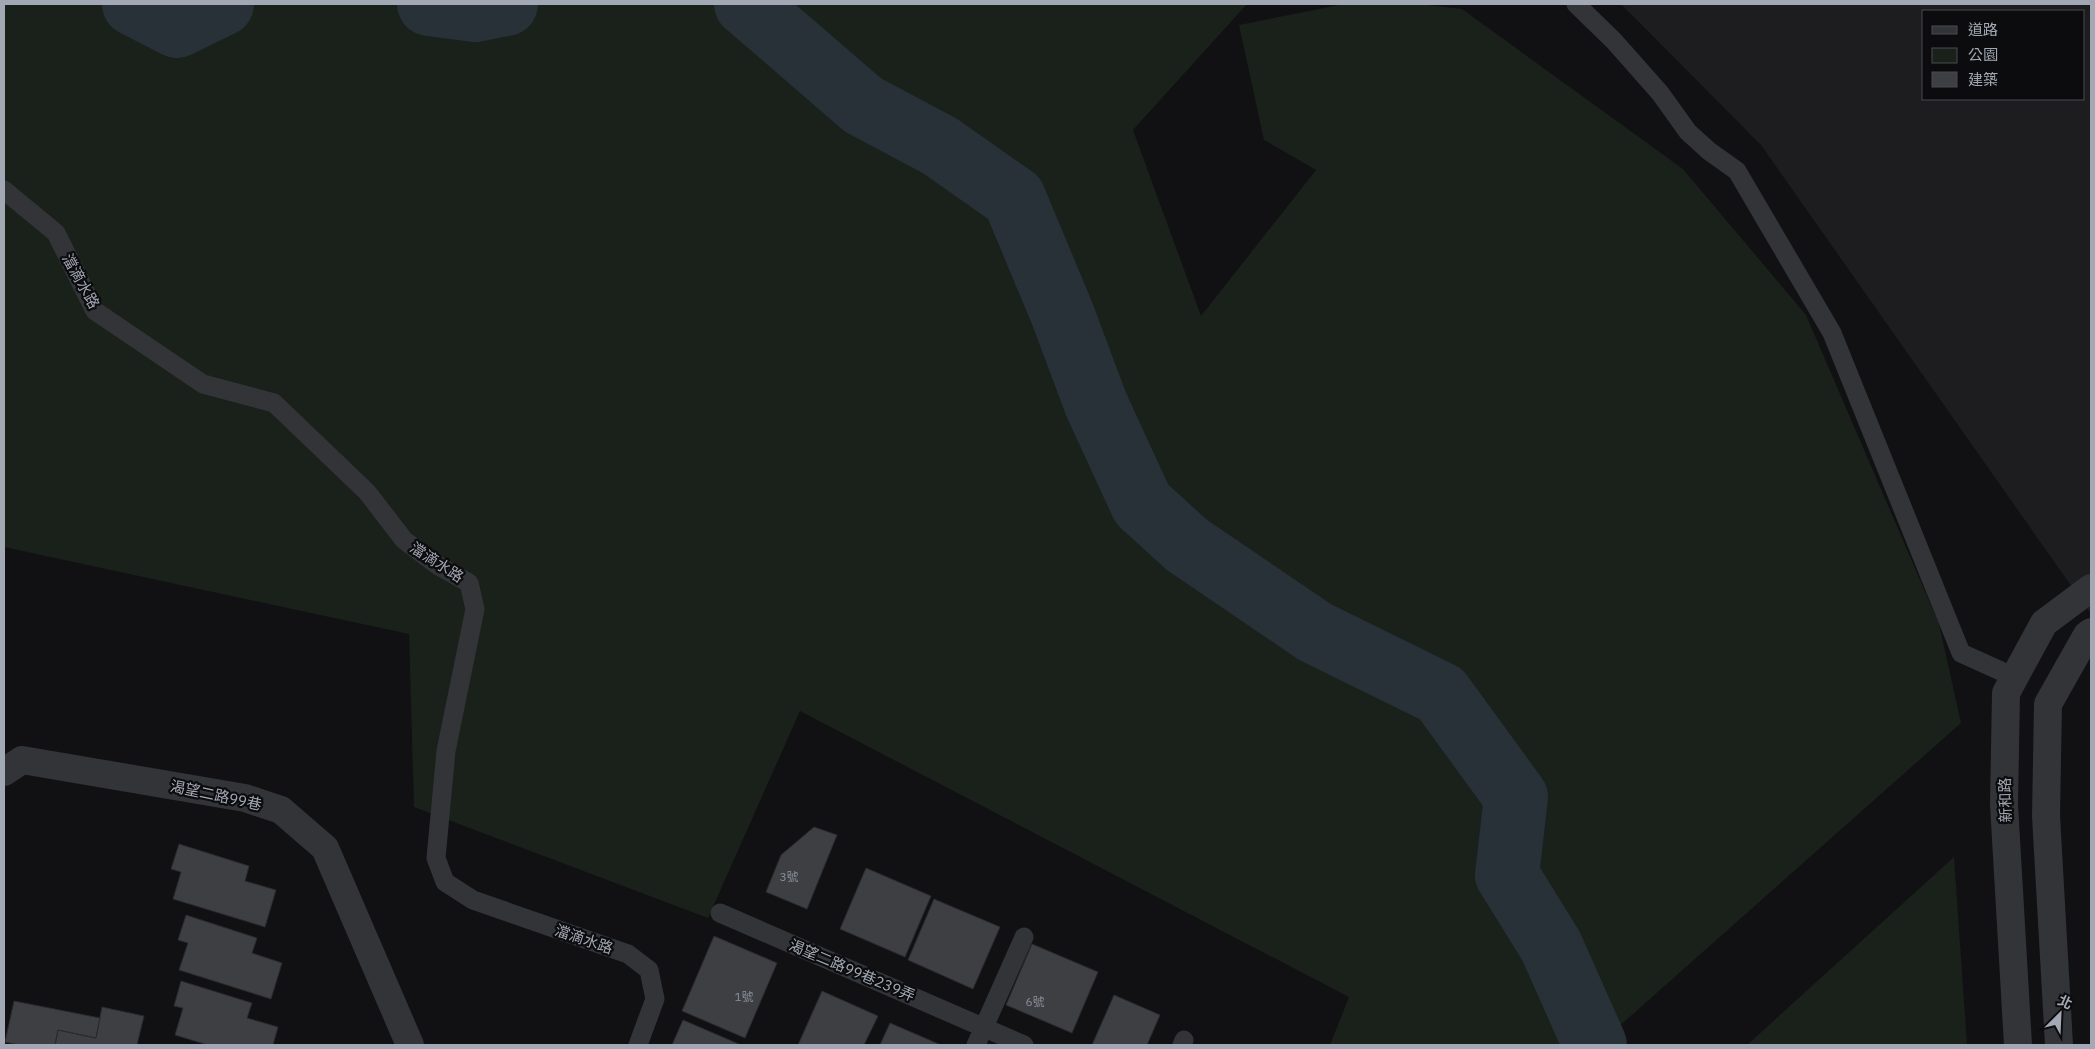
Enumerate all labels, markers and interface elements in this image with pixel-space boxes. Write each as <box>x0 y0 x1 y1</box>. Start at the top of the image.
legend <box>1922 10 2085 100</box>
text: 道路 <box>1968 20 1998 39</box>
text: 公園 <box>1968 45 1998 64</box>
text: 建築 <box>1968 70 1998 89</box>
street label: 澢滴水路 <box>58 250 104 312</box>
street label: 澢滴水路 <box>407 538 467 586</box>
street label: 渴望二路99巷 <box>169 776 263 814</box>
street label: 新和路 <box>1995 777 2015 823</box>
house number: 3號 <box>779 869 799 884</box>
street label: 澢滴水路 <box>553 920 615 958</box>
street label: 渴望二路99巷239弄 <box>786 935 918 1005</box>
house number: 1號 <box>734 989 754 1004</box>
north arrow <box>2035 989 2085 1039</box>
text: 北 <box>2055 991 2075 1013</box>
house number: 6號 <box>1025 994 1045 1009</box>

